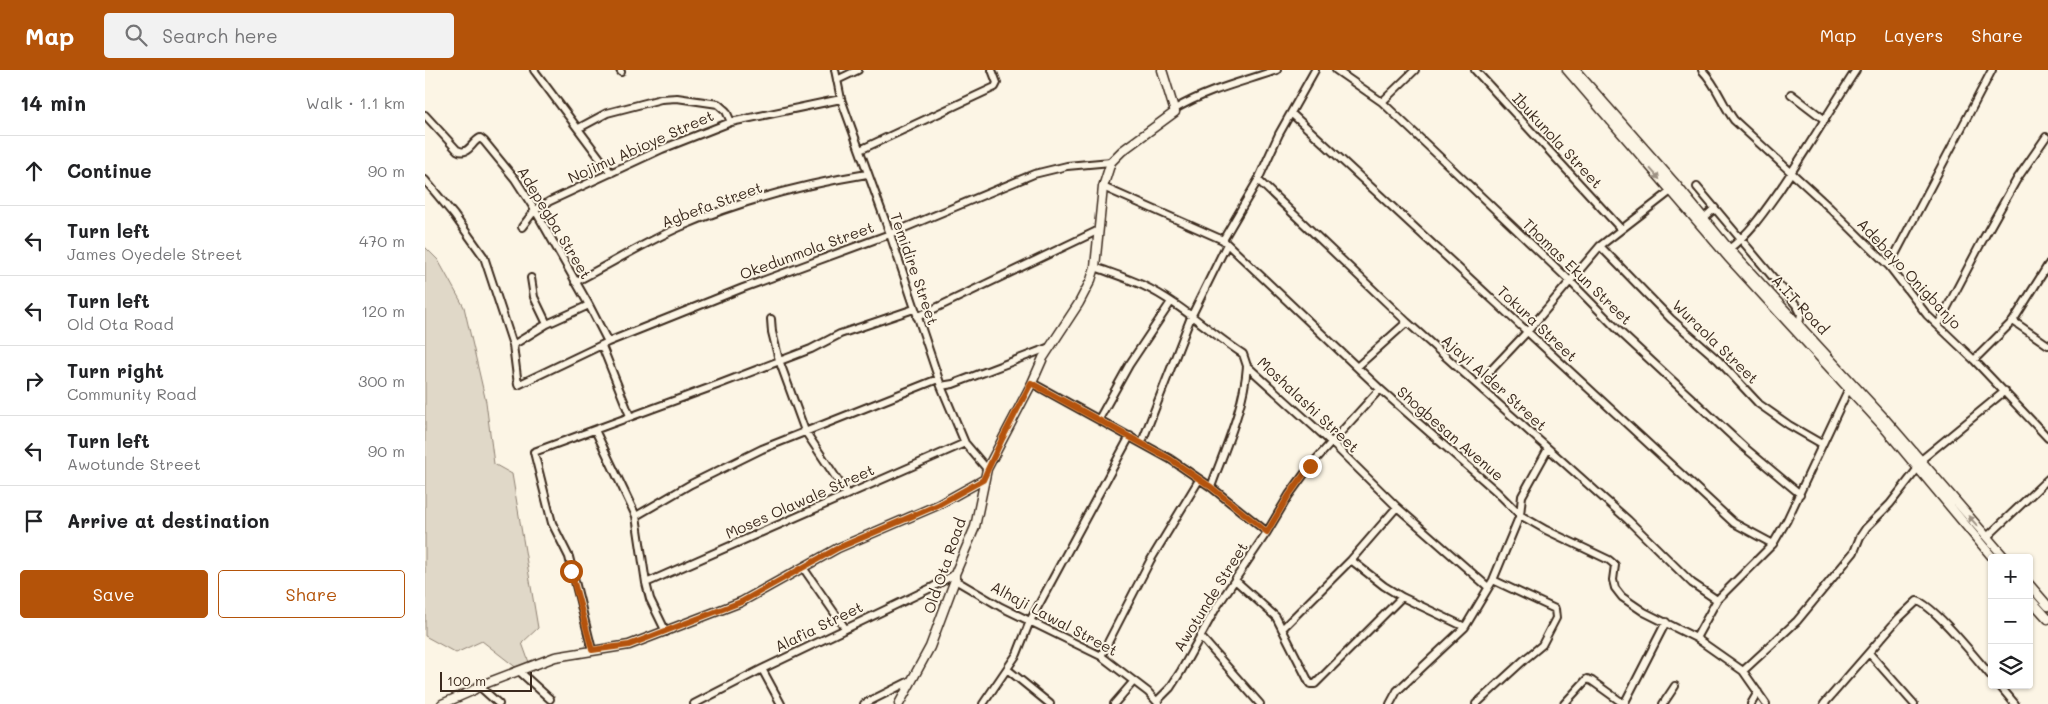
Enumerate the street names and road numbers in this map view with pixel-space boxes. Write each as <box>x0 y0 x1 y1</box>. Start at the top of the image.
street label: Ibukunola Street <box>1508 88 1607 192</box>
street label: Nojimu Abioye Street <box>565 105 717 187</box>
street label: Adepegba Street <box>513 163 596 282</box>
street label: Agbefa Street <box>659 177 765 232</box>
street label: Temidire Street <box>886 210 944 328</box>
street label: Thomas Ekun Street <box>1519 214 1637 329</box>
street label: Adebayo Onigbanjo <box>1853 214 1966 333</box>
street label: Okedunmola Street <box>737 216 877 284</box>
street label: A.I.T Road <box>1768 270 1834 339</box>
street label: Tokura Street <box>1493 281 1582 366</box>
street label: Wuraola Street <box>1668 295 1763 388</box>
street label: Ajayi Alder Street <box>1438 330 1552 435</box>
street label: Moshalashi Street <box>1254 352 1364 457</box>
street label: Shogbesan Avenue <box>1393 381 1508 485</box>
street label: Moses Olawale Street <box>722 459 877 543</box>
street label: Old Ota Road <box>918 515 970 616</box>
street label: Awotunde Street <box>1168 538 1252 655</box>
street label: Alhaji Lawal Street <box>988 576 1121 660</box>
street label: Alafia Street <box>771 596 866 656</box>

